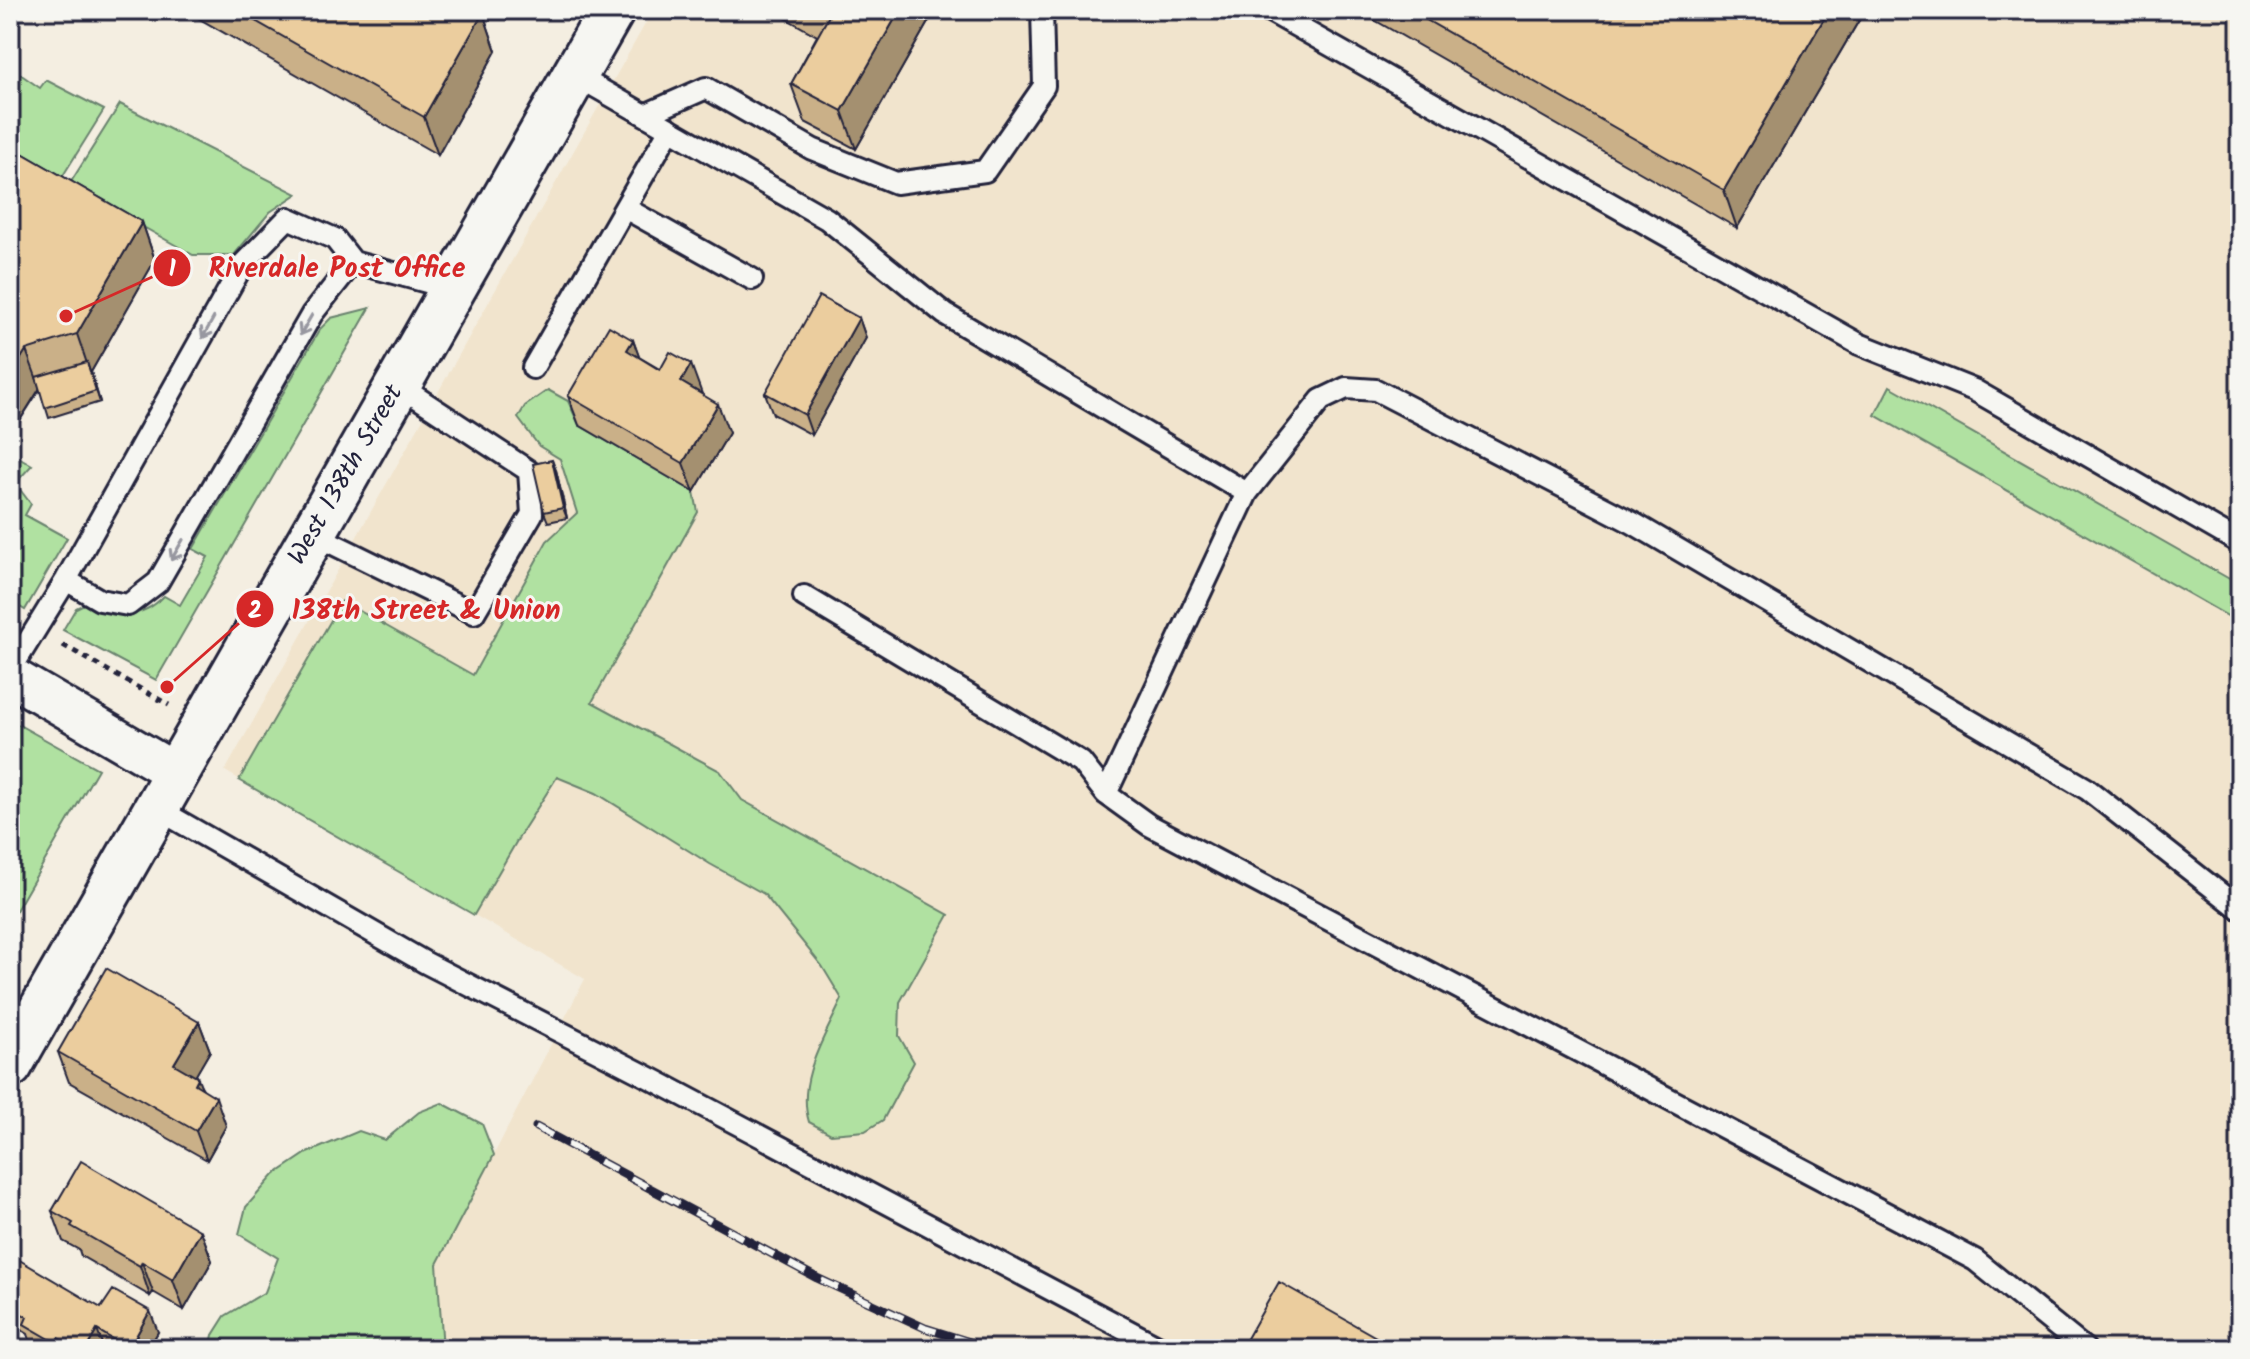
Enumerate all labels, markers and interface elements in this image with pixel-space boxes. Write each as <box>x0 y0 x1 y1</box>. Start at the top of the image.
callout: Riverdale Post Office <box>152 242 481 294</box>
text: Riverdale Post Office <box>209 247 466 292</box>
text: 1 <box>168 250 176 289</box>
one-way arrow <box>298 313 314 336</box>
one-way arrow <box>200 315 215 339</box>
street label: West 138th Street <box>277 376 415 573</box>
one-way arrow <box>169 538 184 562</box>
callout: 138th Street & Union <box>235 583 576 635</box>
text: 138th Street & Union <box>292 589 560 634</box>
text: 2 <box>248 592 262 631</box>

